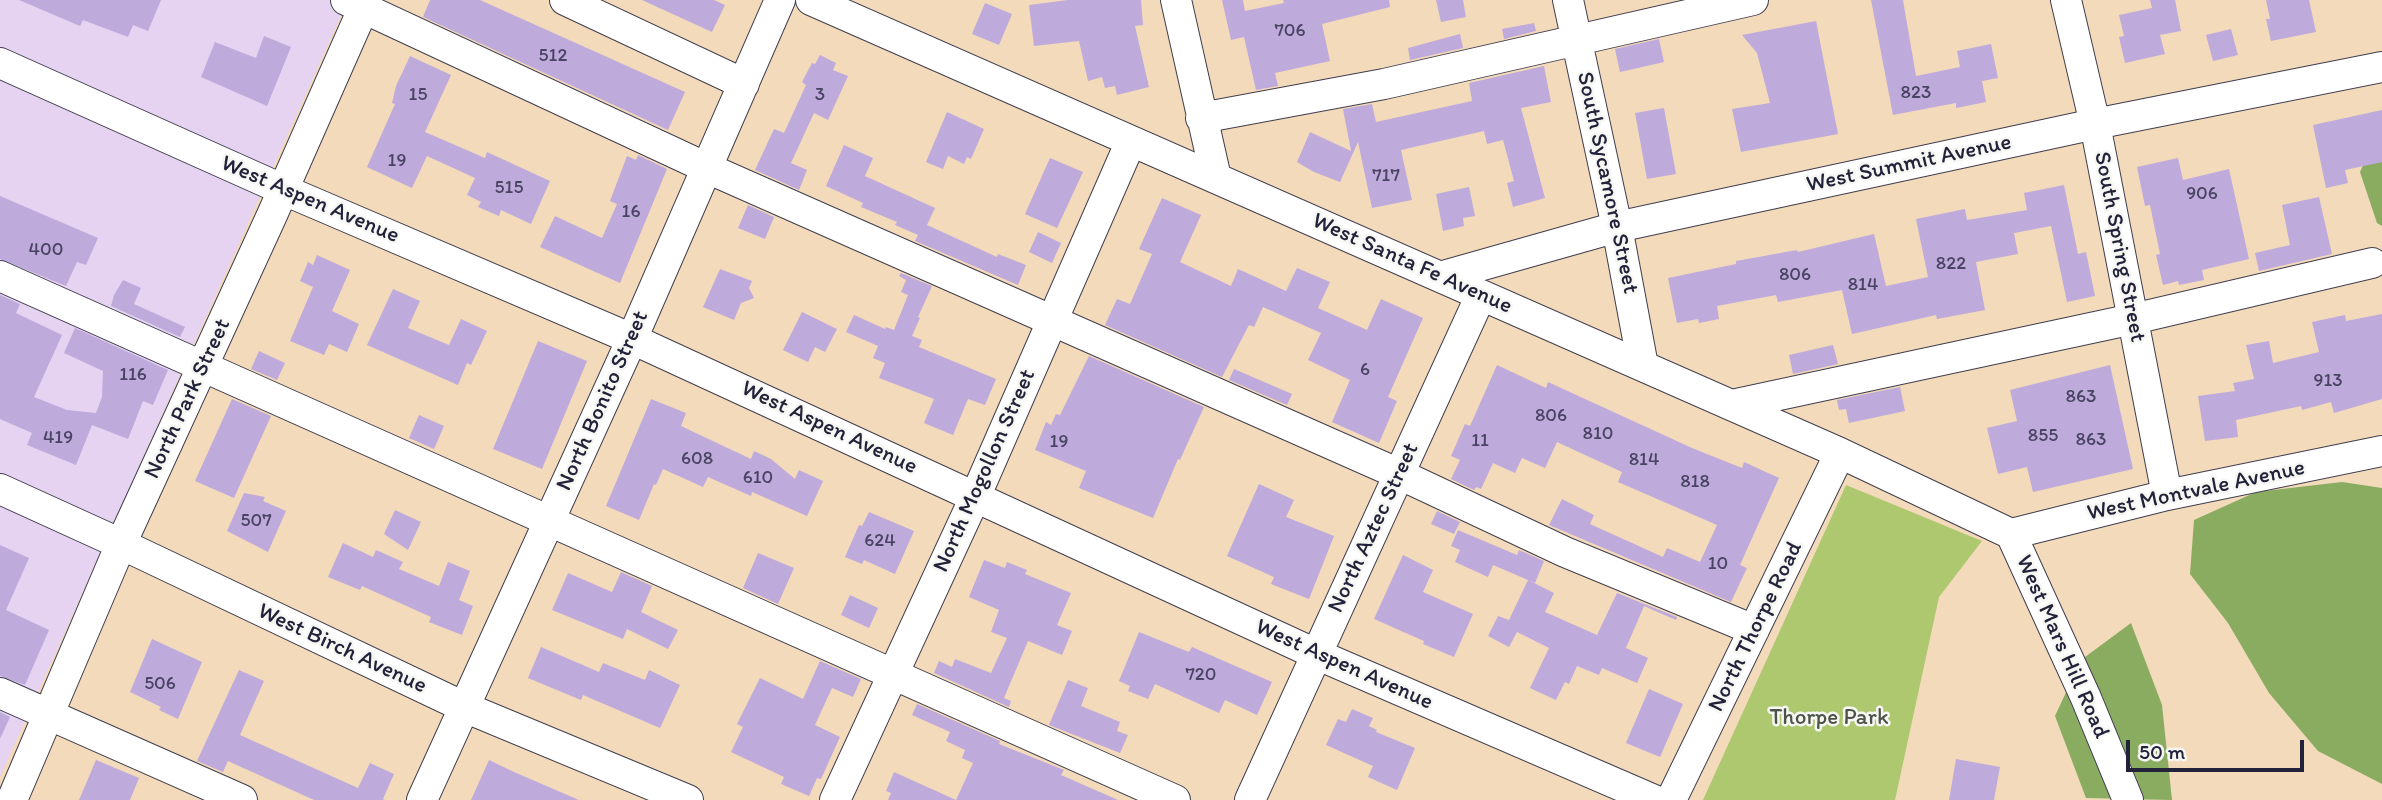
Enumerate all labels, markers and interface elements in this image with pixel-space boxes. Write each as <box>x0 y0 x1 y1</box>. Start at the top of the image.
house number: 706 <box>1274 20 1306 42</box>
house number: 512 <box>539 45 567 67</box>
street label: South Sycamore Street <box>1570 70 1644 296</box>
house number: 823 <box>1901 82 1931 104</box>
house number: 15 <box>409 84 427 106</box>
house number: 3 <box>815 84 825 106</box>
street label: West Summit Avenue <box>1804 129 2014 199</box>
street label: South Spring Street <box>2087 149 2151 345</box>
street label: West Aspen Avenue <box>217 150 403 250</box>
house number: 19 <box>388 150 406 172</box>
house number: 717 <box>1372 165 1400 187</box>
house number: 515 <box>495 177 523 199</box>
house number: 906 <box>2186 183 2218 205</box>
house number: 16 <box>622 201 640 223</box>
street label: West Santa Fe Avenue <box>1308 207 1516 321</box>
house number: 400 <box>29 239 63 261</box>
house number: 822 <box>1936 253 1966 275</box>
house number: 806 <box>1779 264 1811 286</box>
house number: 814 <box>1848 274 1878 296</box>
street label: North Bonito Street <box>551 307 655 495</box>
street label: North Park Street <box>139 314 237 484</box>
house number: 6 <box>1360 359 1370 381</box>
house number: 116 <box>119 364 147 386</box>
street label: North Mogollon Street <box>928 365 1042 577</box>
house number: 913 <box>2313 370 2343 392</box>
street label: West Aspen Avenue <box>736 375 922 481</box>
house number: 863 <box>2066 386 2096 408</box>
house number: 806 <box>1535 405 1567 427</box>
house number: 810 <box>1583 423 1613 445</box>
house number: 855 <box>2028 425 2058 447</box>
house number: 419 <box>43 427 73 449</box>
house number: 863 <box>2076 429 2106 451</box>
house number: 11 <box>1471 430 1489 452</box>
house number: 19 <box>1050 431 1068 453</box>
street label: North Aztec Street <box>1323 439 1425 617</box>
house number: 608 <box>681 448 713 470</box>
house number: 814 <box>1629 449 1659 471</box>
street label: West Montvale Avenue <box>2085 454 2307 528</box>
house number: 610 <box>743 467 773 489</box>
house number: 818 <box>1680 471 1710 493</box>
house number: 507 <box>240 510 272 532</box>
house number: 624 <box>864 530 896 552</box>
street label: North Thorpe Road <box>1703 537 1809 717</box>
street label: West Mars Hill Road <box>2009 551 2115 743</box>
house number: 10 <box>1708 553 1728 575</box>
street label: West Birch Avenue <box>253 598 431 700</box>
street label: West Aspen Avenue <box>1251 613 1437 717</box>
house number: 720 <box>1185 664 1217 686</box>
house number: 506 <box>144 673 176 695</box>
park label: Thorpe Park <box>1769 704 1889 732</box>
scale bar <box>2130 726 2308 770</box>
text: 50 m <box>2139 739 2185 764</box>

